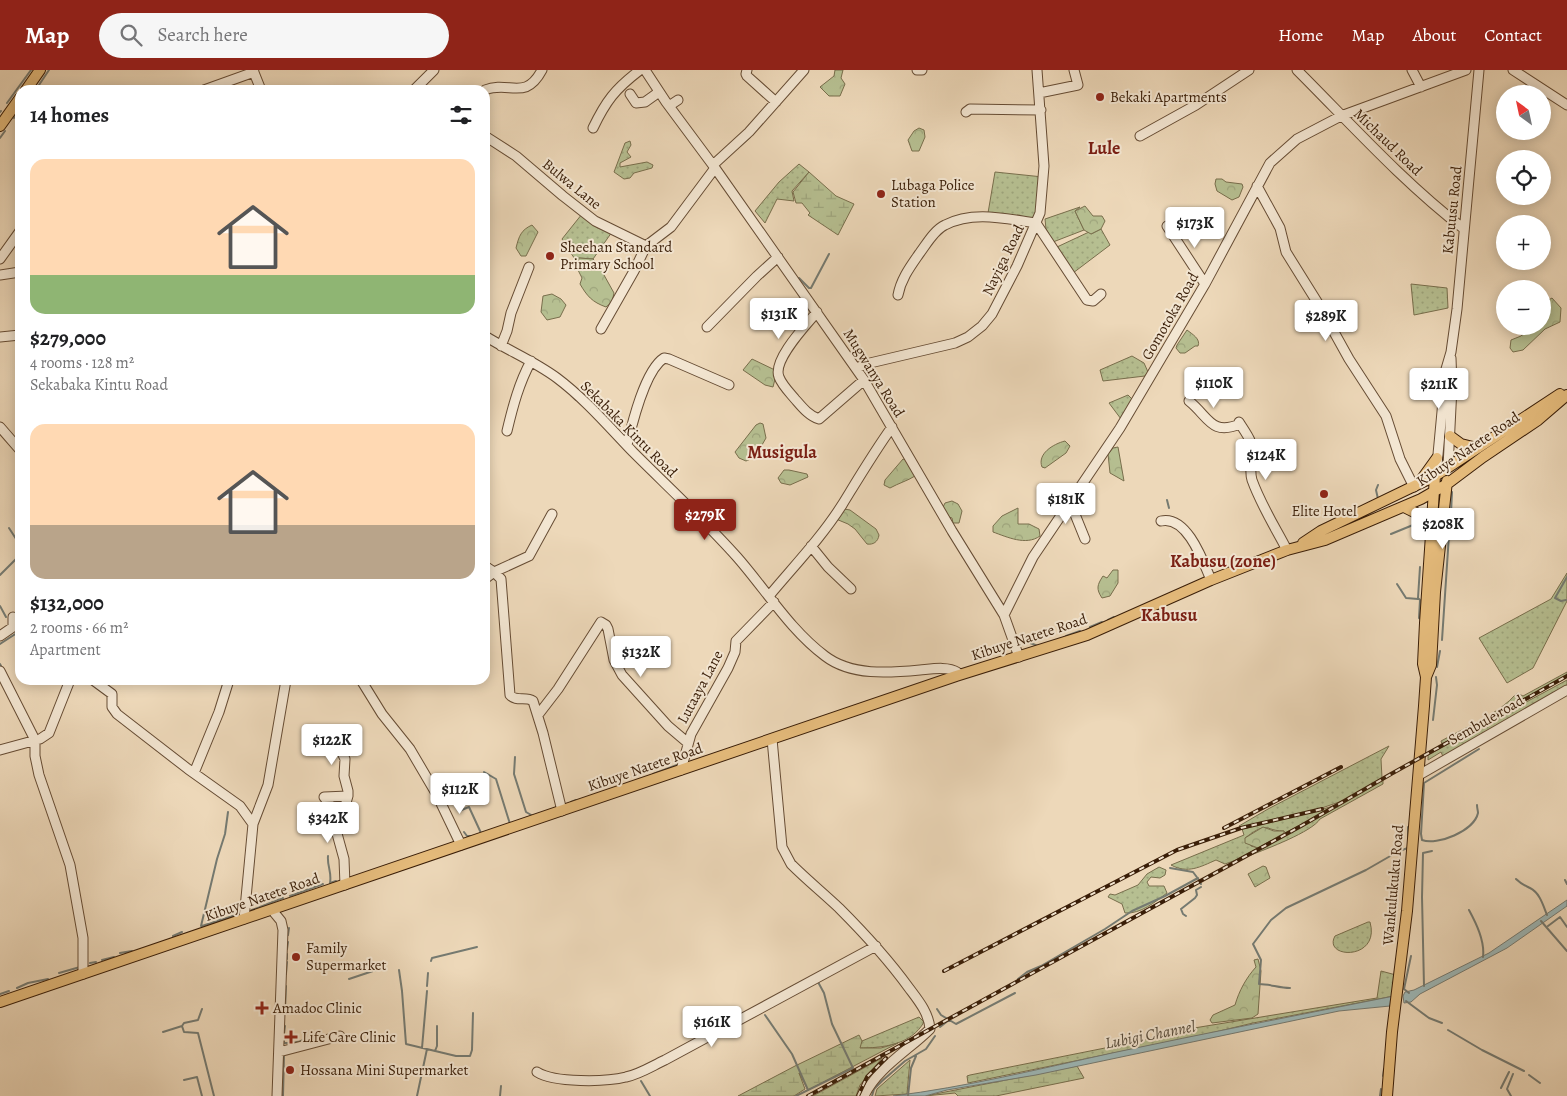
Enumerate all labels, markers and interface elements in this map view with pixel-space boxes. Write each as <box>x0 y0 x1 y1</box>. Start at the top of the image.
search box <box>99 13 449 58</box>
text: Map <box>25 19 69 51</box>
icon: search <box>117 21 145 49</box>
text: Search here <box>157 22 248 48</box>
text: Home <box>1278 23 1323 47</box>
text: Map <box>1351 23 1384 47</box>
text: About <box>1412 23 1456 47</box>
text: Contact <box>1484 23 1542 47</box>
north arrow <box>1496 85 1551 140</box>
map controls <box>1496 85 1551 335</box>
place label: Bekaki Apartments <box>1110 87 1227 107</box>
marker: Bekaki Apartments <box>1094 91 1106 103</box>
text: 14 homes <box>30 101 109 129</box>
icon: filters <box>447 101 475 129</box>
street label: Michaud Road <box>1349 104 1427 181</box>
district label: Lule <box>1088 136 1120 160</box>
button: locate <box>1496 150 1551 205</box>
street label: Bulwa Lane <box>538 154 606 214</box>
street label: Kabuusu Road <box>1437 164 1467 255</box>
place label: Lubaga Police Station <box>891 175 975 212</box>
marker: Lubaga Police Station <box>875 188 887 200</box>
icon: home <box>208 192 298 282</box>
pin: $173K <box>1160 206 1230 249</box>
text: $173K <box>1176 212 1214 234</box>
button: + <box>1496 215 1551 270</box>
street label: Nayiga Road <box>977 220 1029 299</box>
place label: Sheehan Standard Primary School <box>560 237 673 274</box>
marker: Sheehan Standard Primary School <box>544 250 556 262</box>
street label: Gomotoka Road <box>1137 268 1204 363</box>
button: − <box>1496 280 1551 335</box>
pin: $131K <box>744 298 814 340</box>
pin: $289K <box>1291 300 1361 342</box>
text: $131K <box>761 303 797 325</box>
text: $289K <box>1306 305 1346 327</box>
text: $279,000 <box>30 324 106 352</box>
street label: Mugwanya Road <box>839 325 910 422</box>
text: 4 rooms · 128 m² <box>30 352 134 374</box>
pin: $110K <box>1179 366 1249 409</box>
pin: $211K <box>1404 368 1474 410</box>
text: $110K <box>1195 372 1233 394</box>
text: $211K <box>1420 373 1458 395</box>
text: Sekabaka Kintu Road <box>30 374 168 396</box>
street label: Sekabaka Kintu Road <box>576 376 682 482</box>
street label: Kibuye Natete Road <box>1412 406 1524 491</box>
pin: $124K <box>1231 438 1301 481</box>
district label: Musigula <box>747 440 817 464</box>
text: $124K <box>1247 444 1285 466</box>
icon: home <box>208 457 298 547</box>
pin: $181K <box>1031 482 1101 525</box>
text: $181K <box>1047 488 1085 510</box>
marker: Elite Hotel <box>1318 488 1330 500</box>
pin: $279K <box>670 498 740 541</box>
place label: Elite Hotel <box>1291 501 1357 521</box>
text: $279K <box>685 504 725 526</box>
pin: $208K <box>1408 508 1478 550</box>
text: $208K <box>1422 513 1464 535</box>
district label: Kabusu (zone) <box>1170 549 1276 573</box>
text: $132,000 <box>30 589 104 617</box>
district label: Kabusu <box>1141 603 1197 627</box>
street label: Kibuye Natete Road <box>969 609 1090 665</box>
text: 2 rooms · 66 m² <box>30 617 128 639</box>
pin: $132K <box>606 636 676 678</box>
text: Apartment <box>30 639 101 661</box>
text: $132K <box>622 641 660 663</box>
street label: Lutaaya Lane <box>672 647 728 727</box>
street label: Sembule road <box>1445 690 1528 750</box>
pin: $122K <box>297 724 367 766</box>
text: $122K <box>312 729 352 751</box>
street label: Kibuye Natete Road <box>585 738 706 796</box>
pin: $112K <box>425 772 495 815</box>
text: $112K <box>441 778 479 800</box>
pin: $342K <box>293 802 363 844</box>
text: $342K <box>308 807 348 829</box>
street label: Wankulukuku Road <box>1378 823 1408 947</box>
street label: Kibuye Natete Road <box>202 868 323 926</box>
place label: Family Supermarket <box>306 938 387 975</box>
marker: Family Supermarket <box>290 951 302 963</box>
place label: Amadoc Clinic <box>272 998 362 1018</box>
marker: Amadoc Clinic <box>255 1001 269 1015</box>
pin: $161K <box>677 1006 747 1048</box>
text: $161K <box>694 1011 730 1033</box>
water label: Lubigi Channel <box>1103 1015 1197 1055</box>
place label: Life Care Clinic <box>302 1027 396 1047</box>
marker: Life Care Clinic <box>284 1030 298 1044</box>
place label: Hossana Mini Supermarket <box>300 1060 468 1080</box>
marker: Hossana Mini Supermarket <box>284 1064 296 1076</box>

